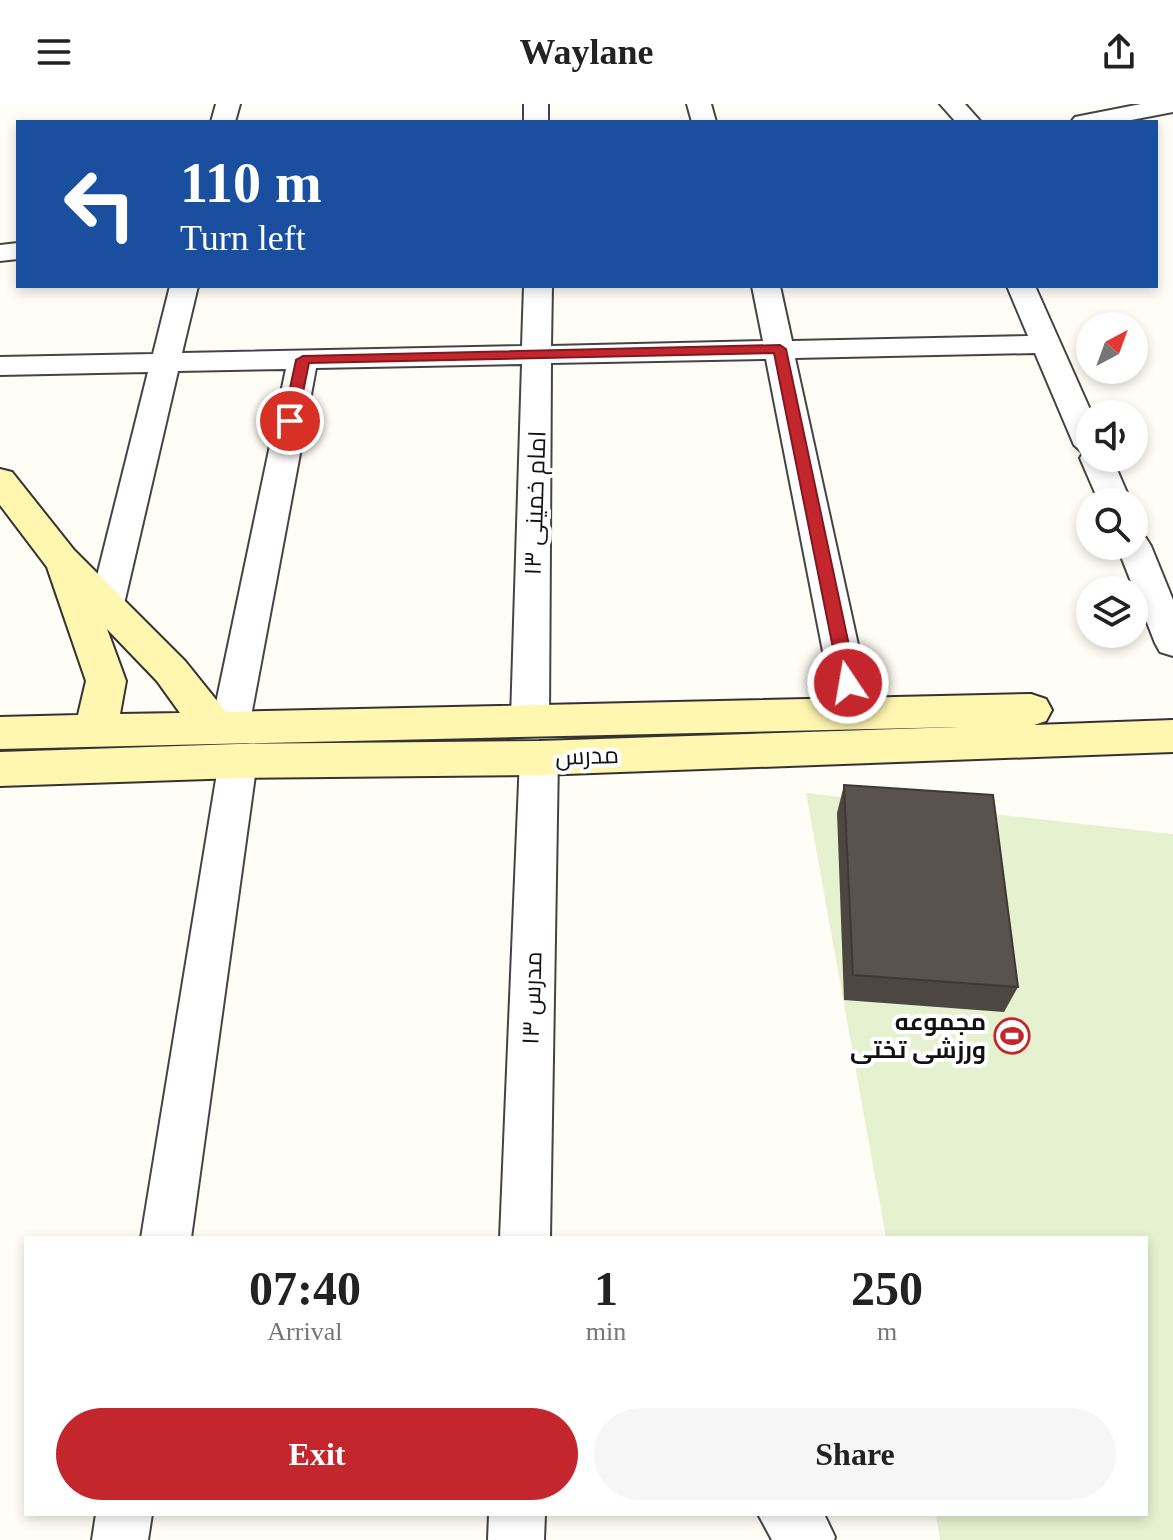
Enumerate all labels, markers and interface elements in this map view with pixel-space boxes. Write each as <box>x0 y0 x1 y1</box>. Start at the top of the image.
icon: menu <box>32 30 76 74</box>
icon: share <box>1097 30 1141 74</box>
text: Waylane <box>519 32 654 72</box>
icon: left <box>48 152 152 256</box>
text: 110 m <box>180 152 322 214</box>
text: Turn left <box>180 218 306 258</box>
north arrow <box>1076 312 1148 384</box>
map controls <box>1076 312 1148 648</box>
pin <box>256 387 324 455</box>
icon: arrive <box>268 399 312 443</box>
button: sound <box>1076 400 1148 472</box>
street label: امام خمینی ۱۳ <box>519 430 554 576</box>
button: search <box>1076 488 1148 560</box>
button: layers <box>1076 576 1148 648</box>
position arrow <box>806 641 890 725</box>
street label: مدرس <box>555 742 619 771</box>
street label: مدرس ۱۳ <box>517 951 548 1045</box>
place label: مجموعه ورزشی تختی <box>850 1009 986 1064</box>
sports icon: مجموعه ورزشی تختی <box>993 1017 1031 1055</box>
text: 07:40 <box>249 1262 361 1315</box>
text: 1 <box>594 1262 618 1315</box>
text: 250 <box>851 1262 923 1315</box>
text: Arrival <box>267 1317 342 1346</box>
text: min <box>586 1317 626 1346</box>
text: m <box>877 1317 897 1346</box>
button: Exit <box>56 1408 578 1500</box>
button: Share <box>594 1408 1116 1500</box>

